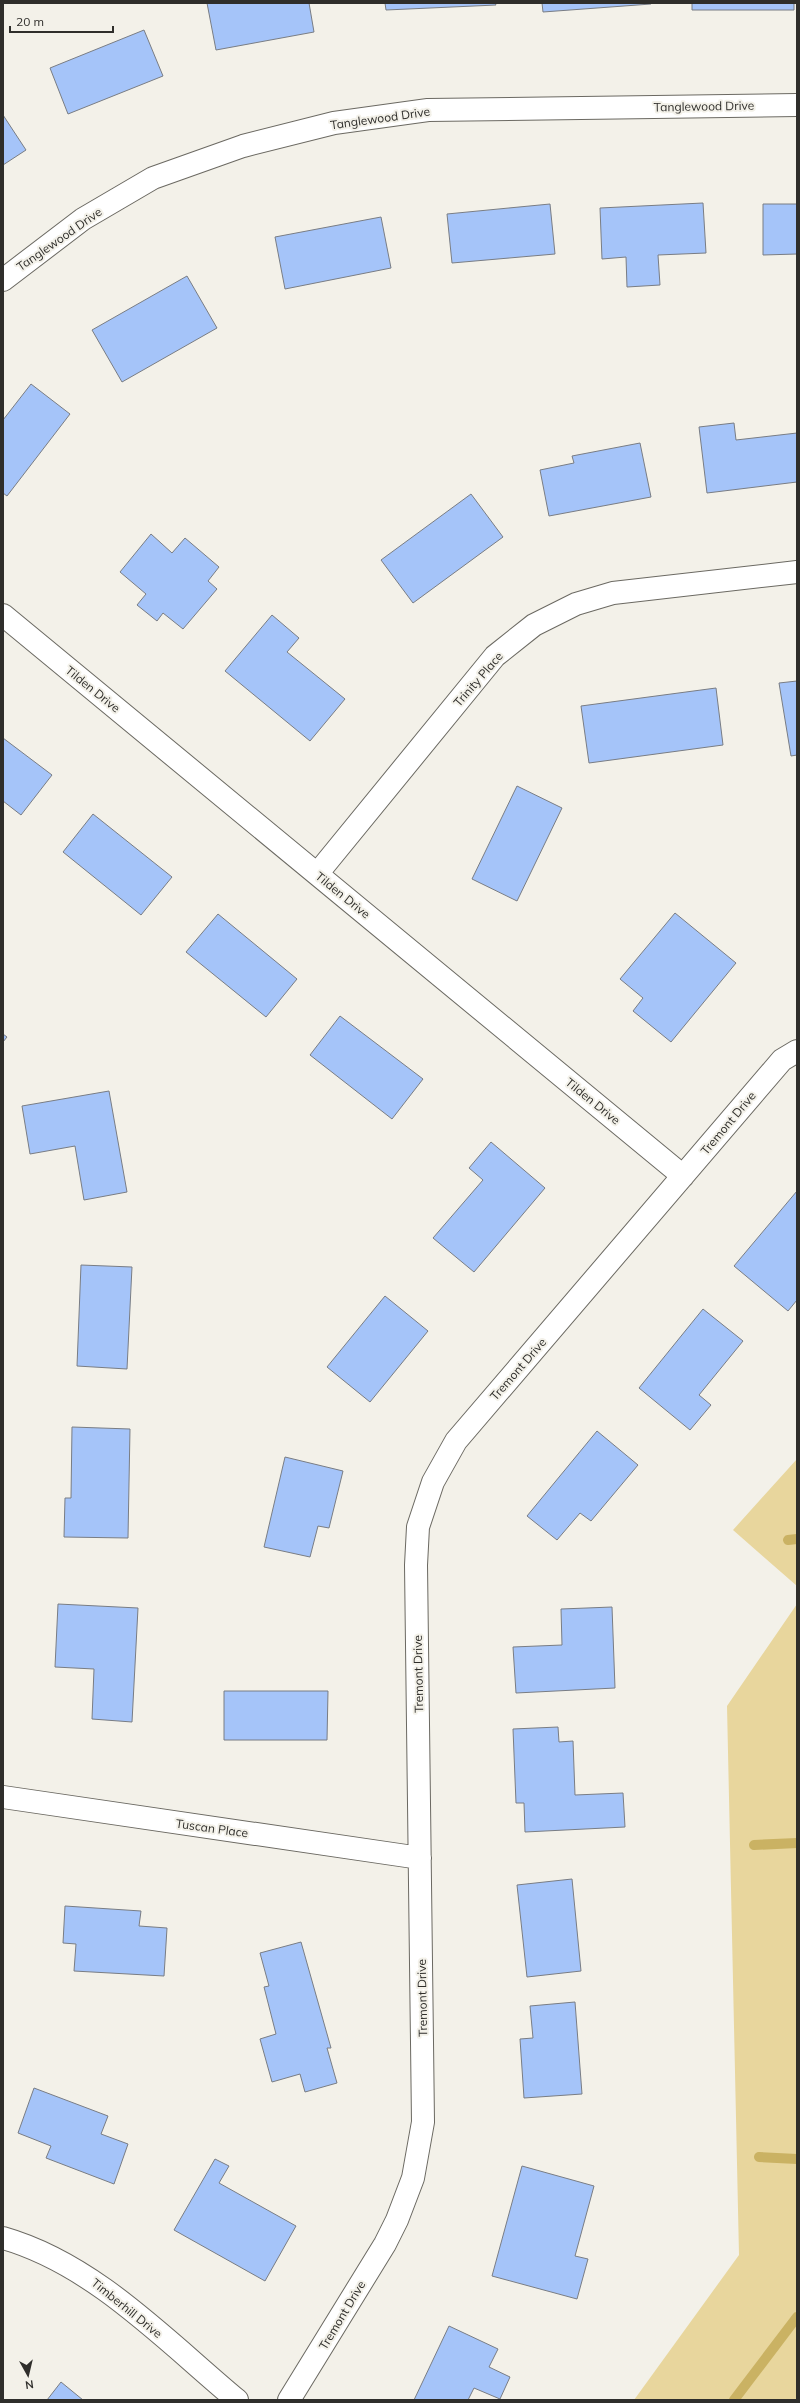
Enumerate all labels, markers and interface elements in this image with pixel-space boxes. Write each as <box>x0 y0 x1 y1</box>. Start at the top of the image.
scale bar <box>10 8 113 34</box>
text: 20 m <box>16 14 44 29</box>
street label: Tanglewood Drive <box>654 98 754 114</box>
street label: Tanglewood Drive <box>329 104 431 132</box>
street label: Tanglewood Drive <box>14 204 104 274</box>
street label: Trinity Place <box>450 649 506 709</box>
street label: Tilden Drive <box>63 662 123 716</box>
street label: Tilden Drive <box>313 868 373 922</box>
street label: Tilden Drive <box>563 1074 623 1128</box>
street label: Tremont Drive <box>697 1088 759 1158</box>
street label: Tremont Drive <box>487 1335 549 1403</box>
street label: Tremont Drive <box>410 1635 426 1713</box>
street label: Tuscan Place <box>175 1816 249 1840</box>
street label: Tremont Drive <box>414 1959 430 2037</box>
street label: Timberhill Drive <box>89 2275 165 2341</box>
street label: Tremont Drive <box>316 2278 368 2352</box>
north arrow <box>8 2355 48 2395</box>
text: N <box>24 2377 34 2392</box>

